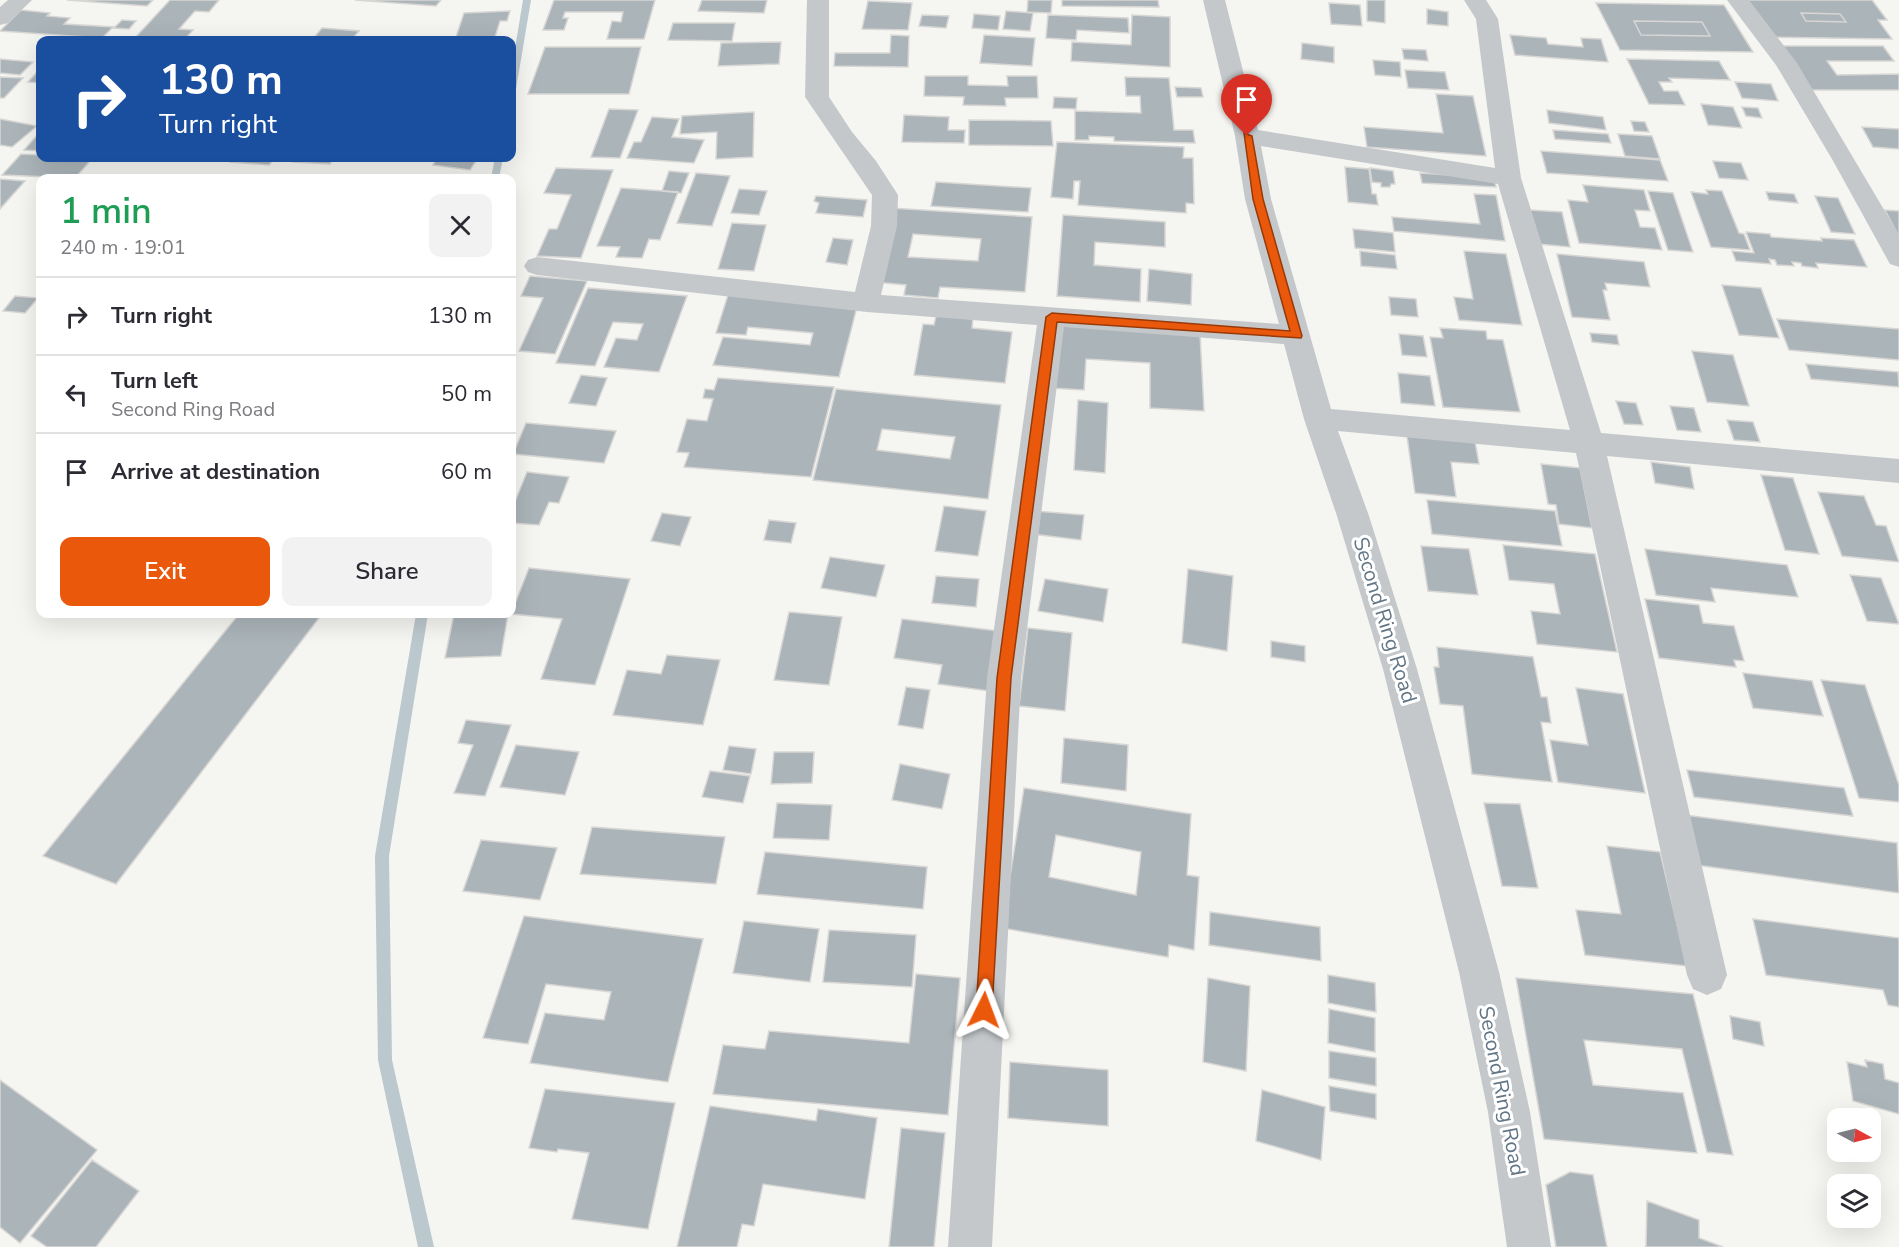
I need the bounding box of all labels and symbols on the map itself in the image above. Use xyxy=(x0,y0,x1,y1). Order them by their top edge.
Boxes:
pin xyxy=(1221,74,1272,136)
street label: Second Ring Road xyxy=(1346,534,1424,706)
position arrow xyxy=(952,978,1016,1042)
street label: Second Ring Road xyxy=(1472,1004,1532,1178)
north arrow xyxy=(1827,1108,1881,1162)

